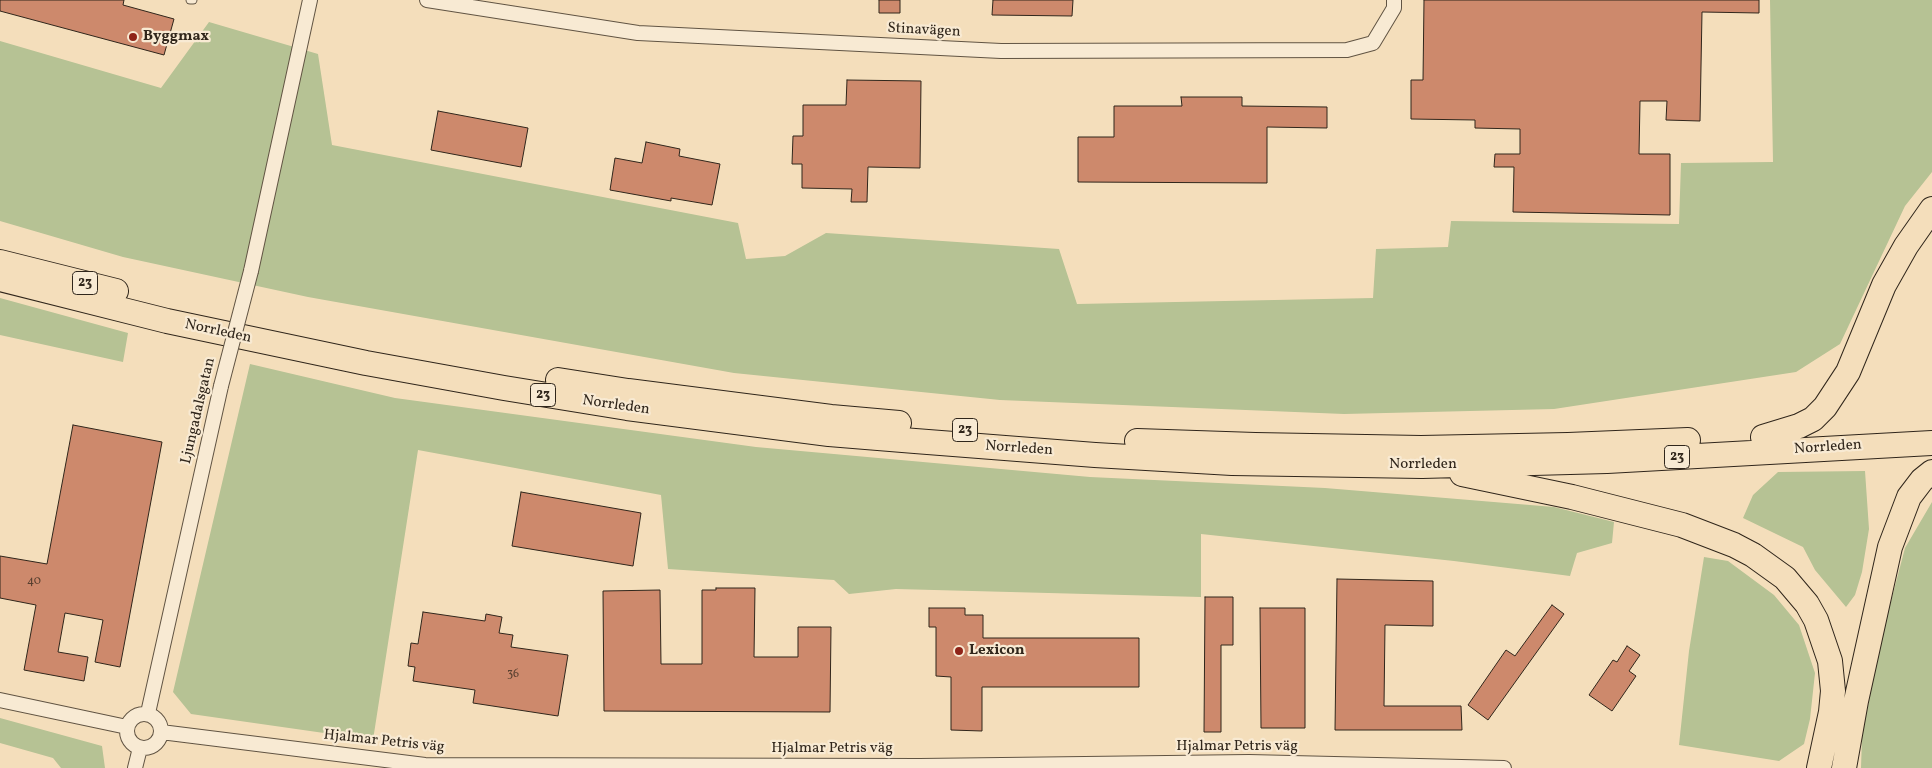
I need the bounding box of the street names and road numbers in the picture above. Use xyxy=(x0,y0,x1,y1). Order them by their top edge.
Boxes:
street label: Stinavägen xyxy=(887,20,961,42)
road number: 23 xyxy=(72,272,98,294)
street label: Norrleden xyxy=(183,316,253,348)
street label: Ljungadalsgatan xyxy=(178,356,220,466)
road number: 23 xyxy=(530,384,556,406)
street label: Norrleden xyxy=(581,392,651,420)
road number: 23 xyxy=(952,418,978,442)
street label: Norrleden xyxy=(1794,437,1862,459)
street label: Norrleden xyxy=(985,438,1053,460)
road number: 23 xyxy=(1664,446,1690,468)
street label: Norrleden xyxy=(1389,456,1457,474)
street label: Hjalmar Petris väg xyxy=(323,727,445,757)
street label: Hjalmar Petris väg xyxy=(1176,738,1298,756)
street label: Hjalmar Petris väg xyxy=(771,740,893,758)

